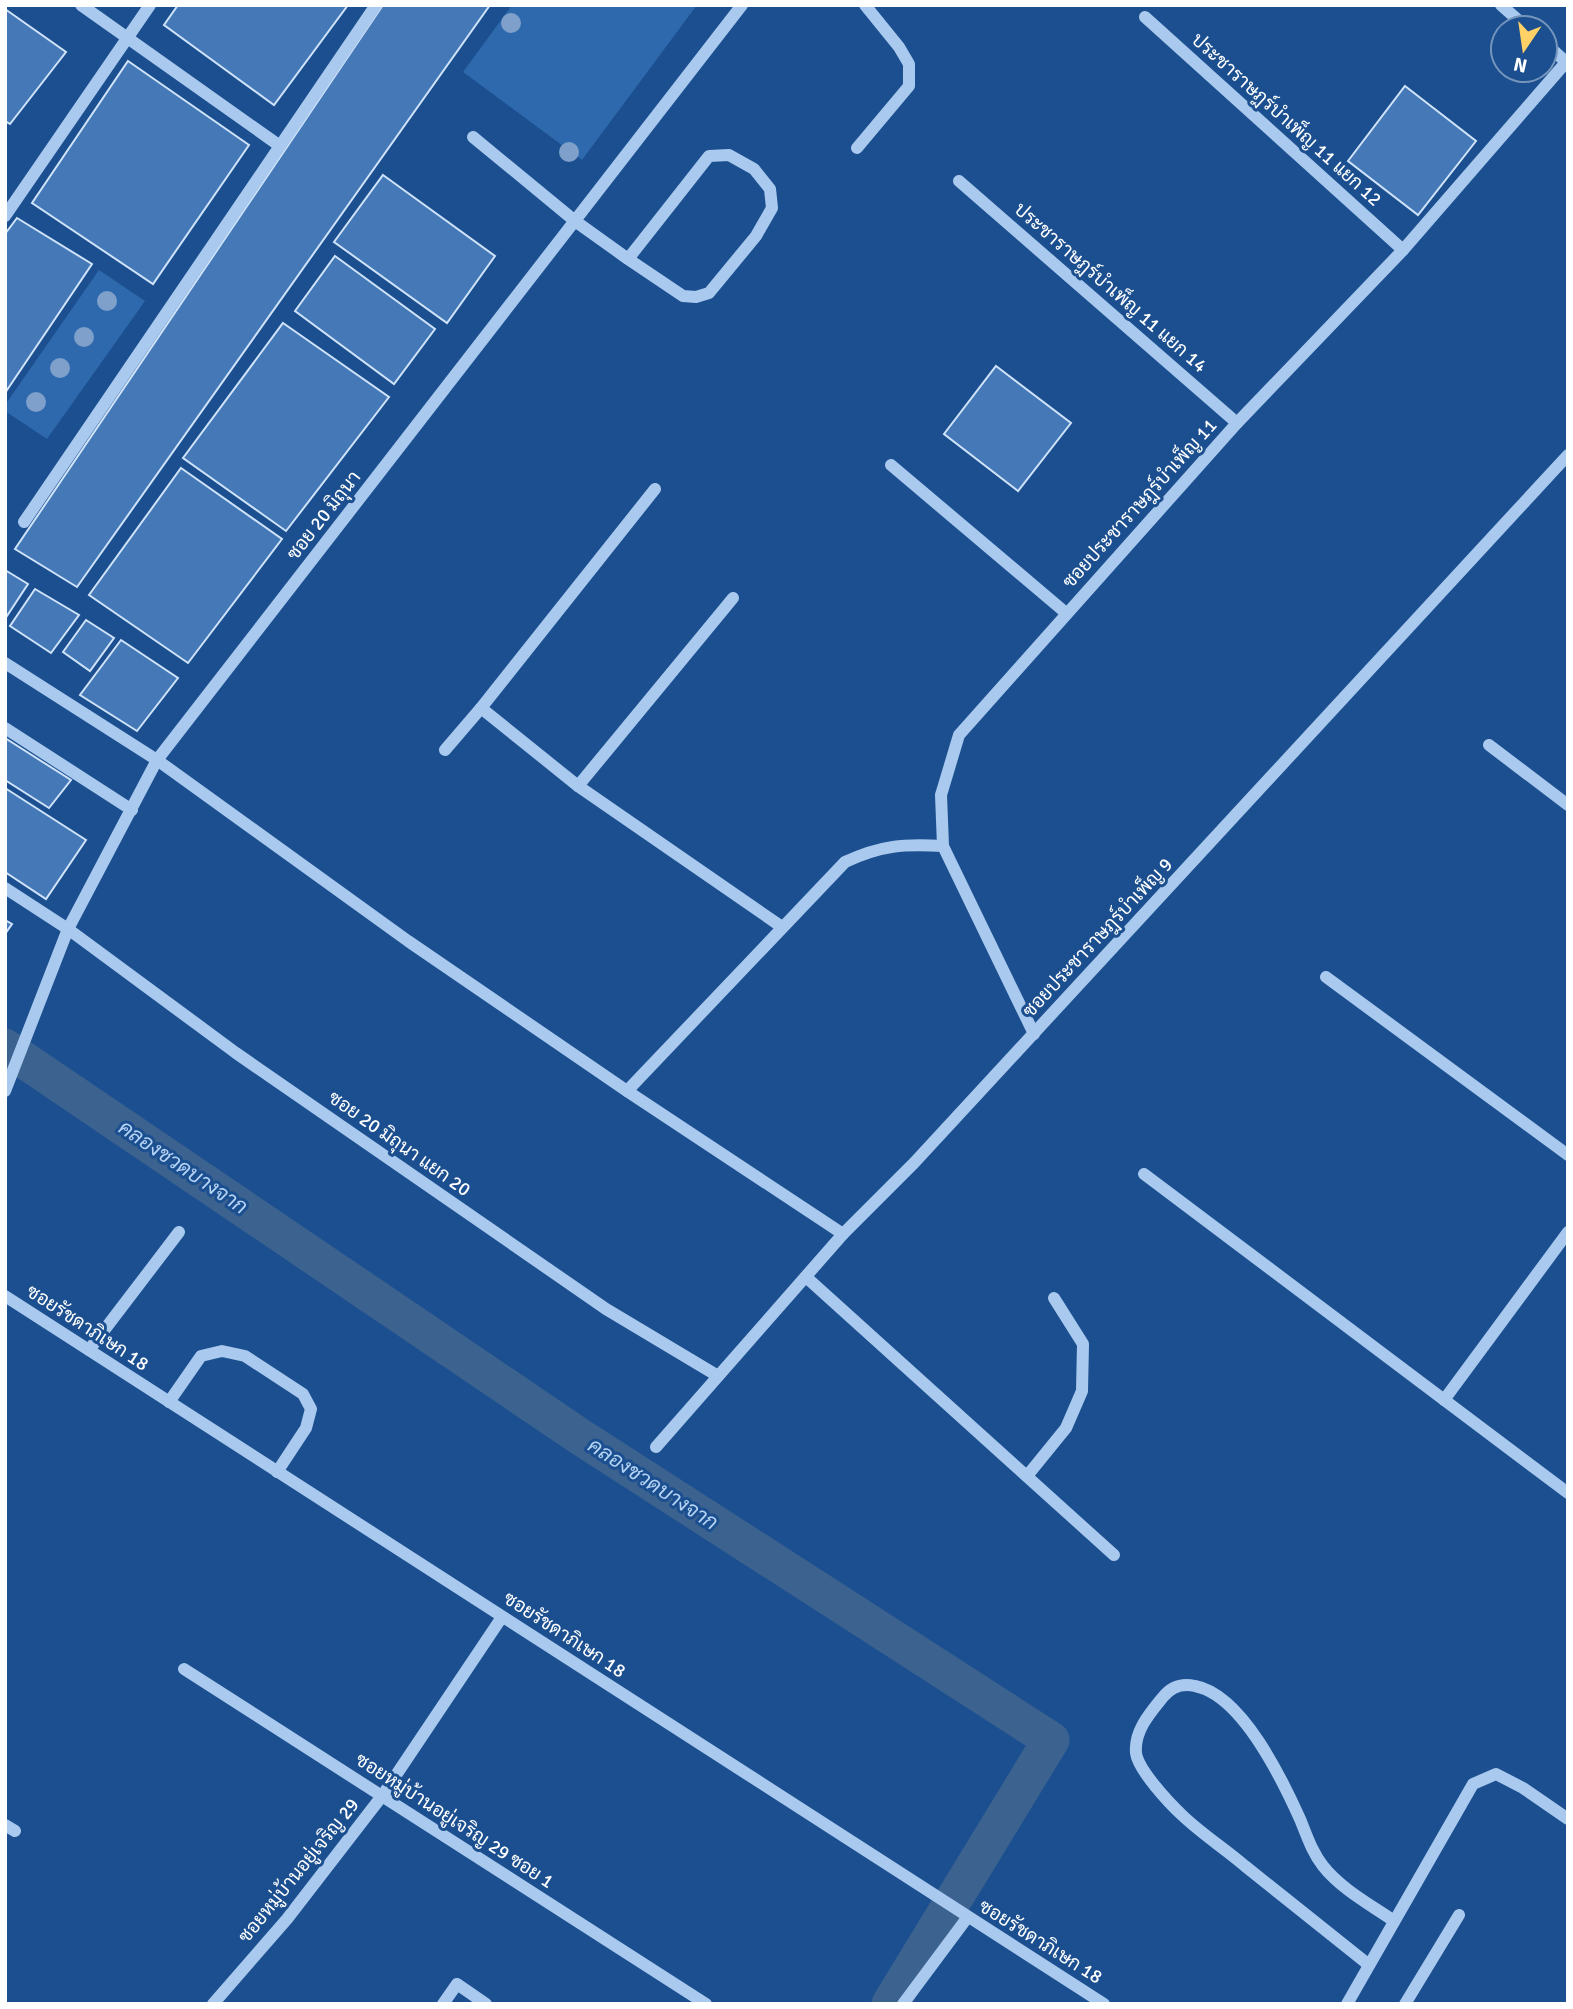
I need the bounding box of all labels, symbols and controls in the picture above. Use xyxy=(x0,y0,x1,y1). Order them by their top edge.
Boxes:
north arrow xyxy=(1489,14,1559,84)
street label: ประชาราษฎร์บำเพ็ญ 11 แยก 12 xyxy=(1186,26,1388,212)
text: N xyxy=(1511,51,1530,78)
street label: ประชาราษฎร์บำเพ็ญ 11 แยก 14 xyxy=(1009,196,1213,378)
street label: ซอยประชาราษฎร์บำเพ็ญ 11 xyxy=(1056,413,1222,593)
street label: ซอย 20 มิถุนา xyxy=(282,466,366,565)
street label: ซอยประชาราษฎร์บำเพ็ญ 9 xyxy=(1016,851,1178,1023)
street label: ซอย 20 มิถุนา แยก 20 xyxy=(324,1086,475,1202)
water label: คลองชวดบางจาก xyxy=(114,1114,252,1220)
street label: ซอยรัชดาภิเษก 18 xyxy=(22,1279,153,1376)
water label: คลองชวดบางจาก xyxy=(583,1432,723,1536)
street label: ซอยรัชดาภิเษก 18 xyxy=(499,1586,630,1683)
street label: ซอยหมู่บ้านอยู่เจริญ 29 ซอย 1 xyxy=(350,1748,558,1895)
street label: ซอยหมู่บ้านอยู่เจริญ 29 xyxy=(233,1793,365,1948)
street label: ซอยรัชดาภิเษก 18 xyxy=(974,1894,1107,1989)

